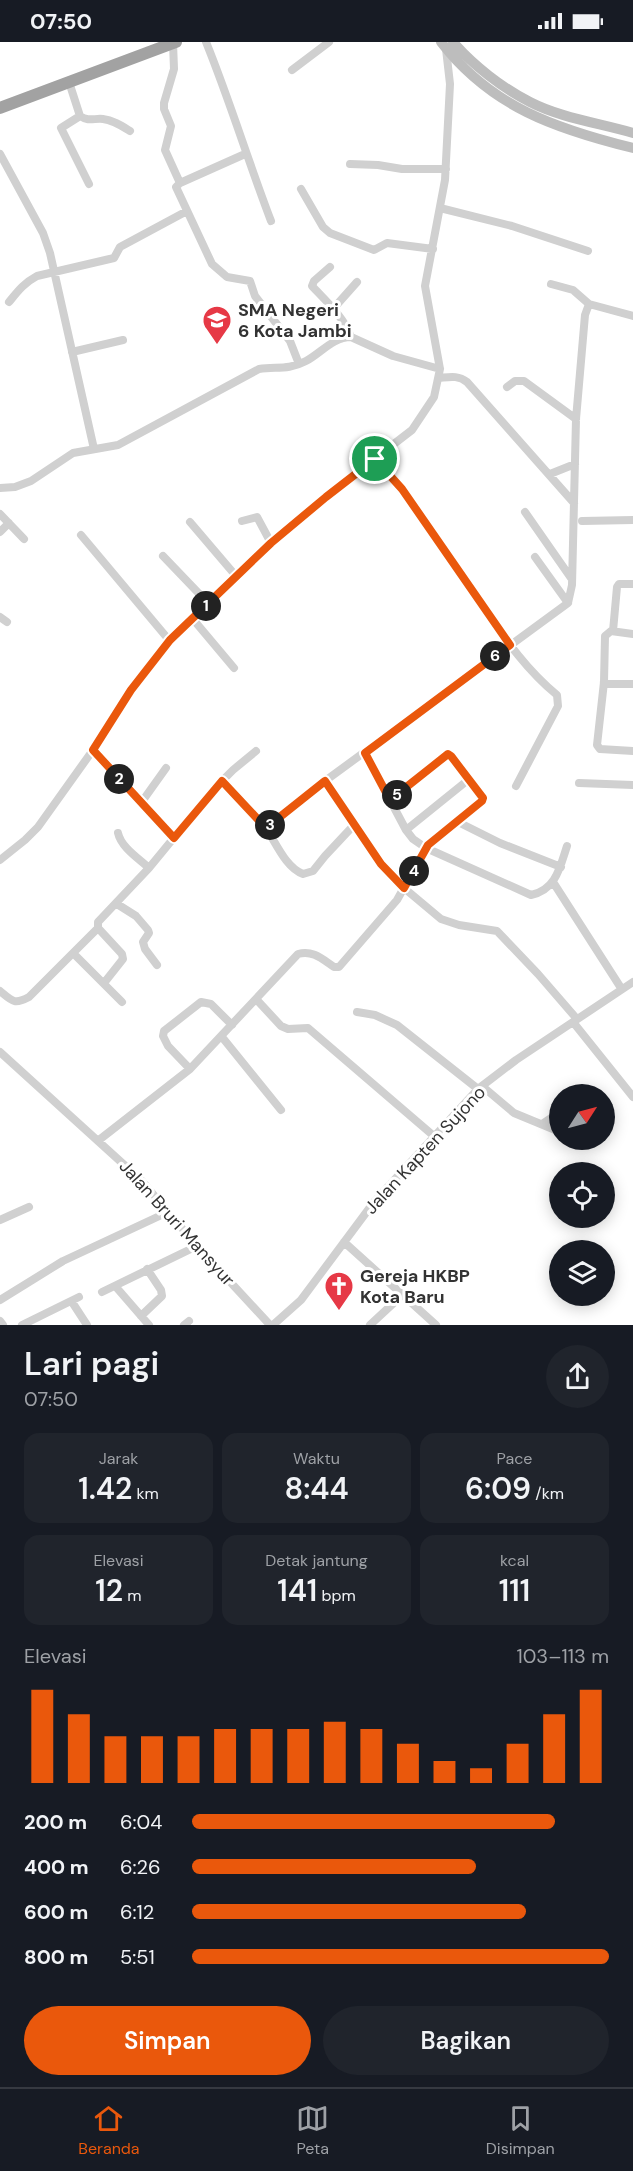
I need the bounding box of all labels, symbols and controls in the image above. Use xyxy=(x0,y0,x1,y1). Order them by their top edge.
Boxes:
text: 07:50 xyxy=(30,7,92,36)
place label: SMA Negeri 6 Kota Jambi xyxy=(238,298,352,343)
school or university icon: SMA Negeri 6 Kota Jambi xyxy=(201,304,233,346)
pin xyxy=(349,433,400,484)
icon: arrive xyxy=(358,442,391,475)
pin: 1 xyxy=(191,591,221,621)
text: 1 xyxy=(203,595,209,616)
pin: 6 xyxy=(480,641,510,671)
text: 6 xyxy=(490,645,500,666)
pin: 2 xyxy=(104,764,134,794)
text: 2 xyxy=(114,768,124,789)
pin: 5 xyxy=(382,780,412,810)
text: 5 xyxy=(392,784,402,805)
pin: 3 xyxy=(255,810,285,840)
text: 3 xyxy=(265,814,275,835)
pin: 4 xyxy=(399,856,429,886)
text: 4 xyxy=(409,860,419,881)
street label: Jalan Kapten Sujono xyxy=(359,1081,491,1219)
north arrow xyxy=(549,1084,615,1150)
map controls xyxy=(549,1084,615,1306)
street label: Jalan Bruri Mansyur xyxy=(114,1155,240,1292)
button: locate xyxy=(549,1162,615,1228)
button: layers xyxy=(549,1240,615,1306)
place label: Gereja HKBP Kota Baru xyxy=(360,1264,470,1309)
church icon: Gereja HKBP Kota Baru xyxy=(323,1270,355,1312)
text: Lari pagi xyxy=(24,1342,159,1385)
button: share xyxy=(546,1345,609,1408)
text: 07:50 xyxy=(24,1386,78,1412)
text: Jarak xyxy=(99,1448,138,1469)
text: Waktu xyxy=(293,1448,340,1469)
text: Pace xyxy=(497,1448,532,1469)
text: 1.42 xyxy=(78,1469,132,1508)
text: 8:44 xyxy=(284,1469,349,1508)
text: 6:09 xyxy=(465,1469,531,1508)
text: km xyxy=(132,1483,159,1504)
text: /km xyxy=(531,1483,564,1504)
text: Elevasi xyxy=(94,1550,143,1571)
text: Detak jantung xyxy=(265,1550,368,1571)
text: kcal xyxy=(500,1550,529,1571)
text: 12 xyxy=(95,1571,123,1610)
text: 141 xyxy=(277,1571,317,1610)
text: 111 xyxy=(499,1571,530,1610)
text: m xyxy=(123,1585,142,1606)
text: bpm xyxy=(317,1585,356,1606)
text: Elevasi xyxy=(24,1643,86,1669)
text: 103–113 m xyxy=(516,1643,609,1669)
text: 200 m xyxy=(24,1809,87,1835)
text: 6:04 xyxy=(120,1809,162,1835)
text: 400 m xyxy=(24,1854,89,1880)
text: 6:26 xyxy=(120,1854,161,1880)
text: 600 m xyxy=(24,1899,88,1925)
text: 6:12 xyxy=(120,1899,154,1925)
text: 800 m xyxy=(24,1944,88,1970)
text: 5:51 xyxy=(120,1944,155,1970)
button: Simpan xyxy=(24,2006,311,2075)
button: Bagikan xyxy=(323,2006,609,2075)
tab: Beranda xyxy=(78,2102,140,2159)
tab: Peta xyxy=(296,2102,329,2159)
tab: Disimpan xyxy=(486,2102,555,2159)

